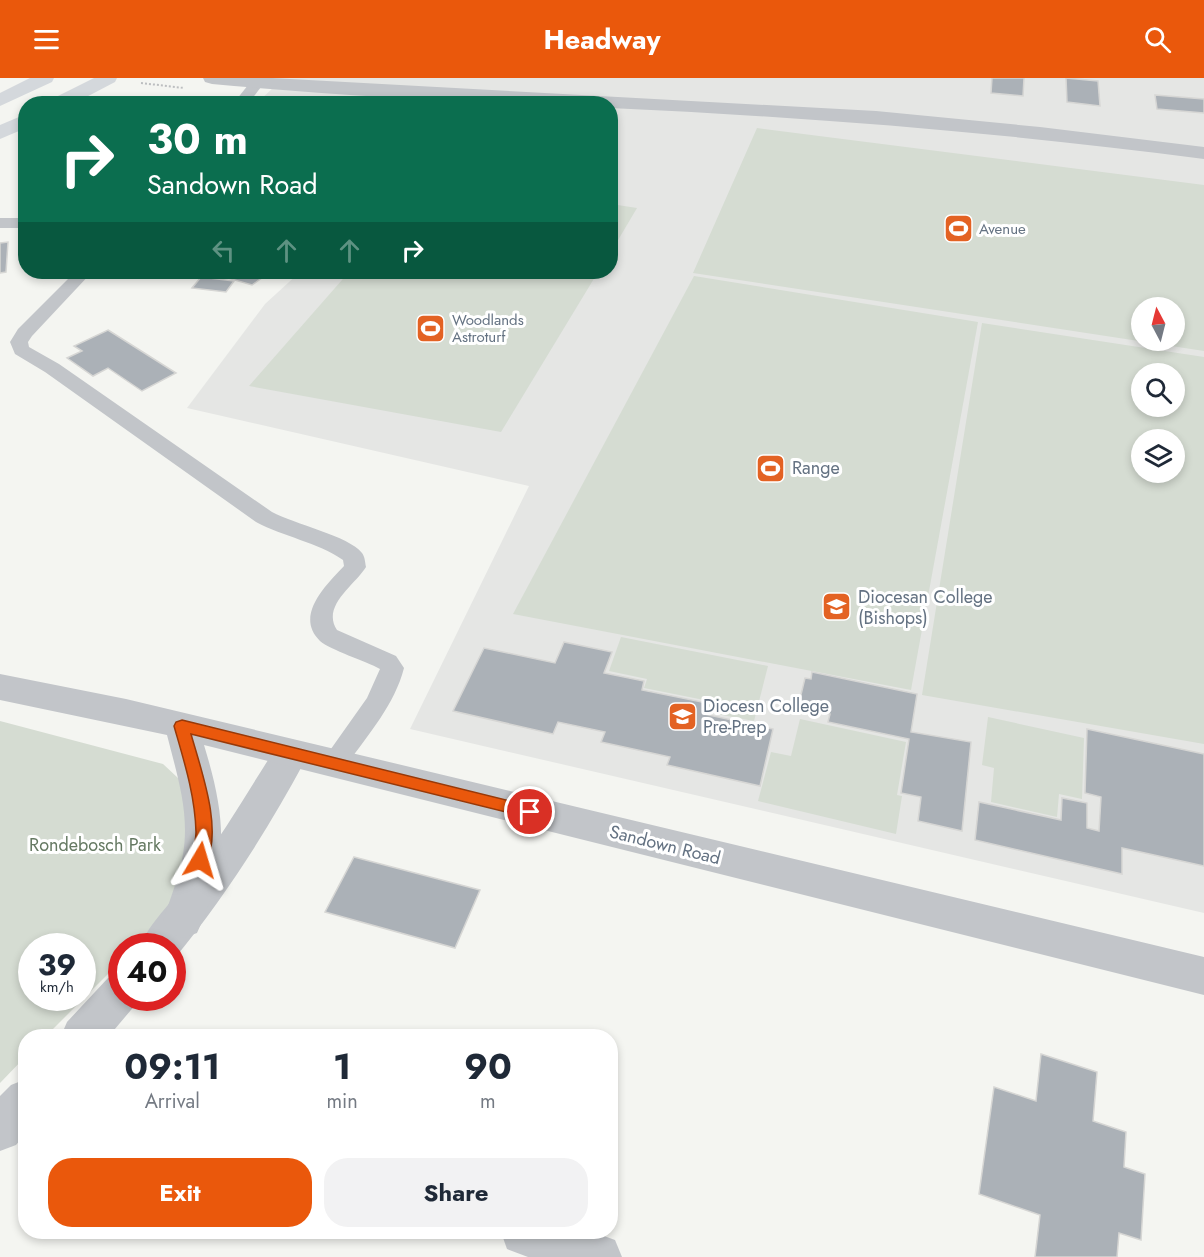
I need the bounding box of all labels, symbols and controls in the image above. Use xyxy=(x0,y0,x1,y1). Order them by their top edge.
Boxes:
text: Headway xyxy=(544,20,660,59)
icon: menu xyxy=(30,23,63,56)
icon: search xyxy=(1141,23,1174,56)
text: 30 m xyxy=(147,109,248,170)
icon: right xyxy=(48,120,126,198)
text: Sandown Road xyxy=(147,165,318,204)
sports icon: Avenue xyxy=(942,213,974,245)
place label: Avenue xyxy=(979,218,1026,240)
icon: left xyxy=(207,234,240,267)
icon: ahead xyxy=(270,234,303,267)
icon: ahead xyxy=(333,234,366,267)
icon: right xyxy=(396,234,429,267)
north arrow xyxy=(1131,297,1185,351)
map controls xyxy=(1131,297,1185,483)
place label: Woodlands Astroturf xyxy=(452,309,524,348)
sports icon: Woodlands Astroturf xyxy=(415,313,447,345)
button: search xyxy=(1131,363,1185,417)
button: layers xyxy=(1131,429,1185,483)
sports icon: Range xyxy=(755,452,787,484)
place label: Range xyxy=(792,455,840,481)
place label: Diocesan College (Bishops) xyxy=(858,584,993,631)
school or university icon: Diocesan College (Bishops) xyxy=(821,591,853,623)
place label: Diocesn College Pre-Prep xyxy=(703,693,829,740)
school or university icon: Diocesn College Pre-Prep xyxy=(666,700,698,732)
pin xyxy=(504,786,555,837)
icon: arrive xyxy=(513,795,546,828)
street label: Sandown Road xyxy=(607,819,723,871)
position arrow xyxy=(168,828,232,892)
park label: Rondebosch Park xyxy=(29,832,161,858)
speed limit sign: 40 xyxy=(108,933,186,1011)
text: 39 xyxy=(38,943,76,986)
text: km/h xyxy=(40,976,74,998)
text: 09:11 xyxy=(124,1040,220,1092)
text: 1 xyxy=(333,1040,351,1092)
text: 90 xyxy=(464,1040,512,1092)
text: Arrival xyxy=(145,1087,200,1116)
text: min xyxy=(326,1087,358,1116)
text: m xyxy=(480,1087,496,1116)
button: Exit xyxy=(48,1158,312,1227)
button: Share xyxy=(324,1158,588,1227)

